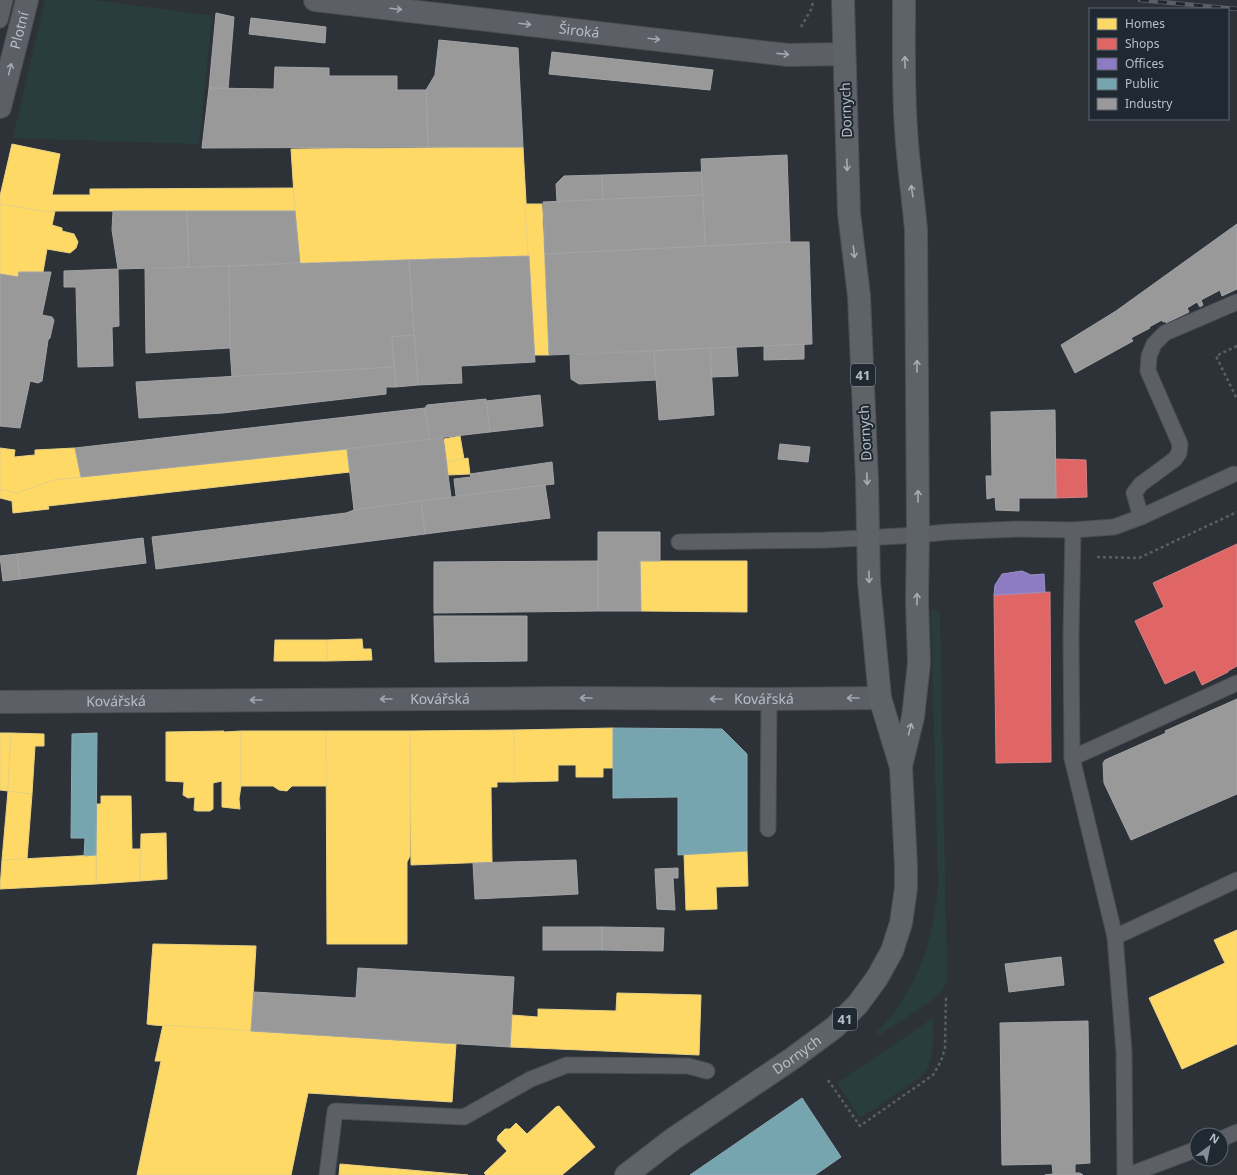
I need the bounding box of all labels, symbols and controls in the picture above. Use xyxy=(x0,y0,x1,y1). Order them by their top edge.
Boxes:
one-way arrow xyxy=(389,6,402,13)
legend xyxy=(1089,8,1229,120)
street label: Plotní xyxy=(5,9,33,51)
text: Homes xyxy=(1125,15,1165,32)
street label: Široká xyxy=(558,18,601,42)
one-way arrow xyxy=(518,21,531,28)
text: Shops xyxy=(1125,35,1160,52)
one-way arrow xyxy=(647,36,660,43)
one-way arrow xyxy=(776,51,789,58)
text: Offices xyxy=(1125,55,1164,72)
one-way arrow xyxy=(901,56,908,69)
one-way arrow xyxy=(6,63,14,76)
text: Public xyxy=(1125,75,1159,92)
street label: Dornych xyxy=(835,82,856,138)
text: Industry xyxy=(1125,95,1173,112)
one-way arrow xyxy=(844,158,851,171)
one-way arrow xyxy=(908,185,916,198)
one-way arrow xyxy=(850,245,858,258)
one-way arrow xyxy=(913,360,921,373)
road number: 41 xyxy=(851,364,875,386)
street label: Dornych xyxy=(854,405,875,461)
one-way arrow xyxy=(863,472,871,485)
one-way arrow xyxy=(914,490,922,503)
one-way arrow xyxy=(865,570,873,583)
one-way arrow xyxy=(913,593,921,606)
street label: Kovářská xyxy=(410,689,470,708)
street label: Kovářská xyxy=(734,689,794,708)
street label: Kovářská xyxy=(86,691,146,710)
one-way arrow xyxy=(580,694,593,702)
one-way arrow xyxy=(380,695,393,703)
one-way arrow xyxy=(710,695,723,703)
one-way arrow xyxy=(847,695,860,702)
one-way arrow xyxy=(250,696,263,704)
one-way arrow xyxy=(907,723,914,736)
road number: 41 xyxy=(833,1008,857,1030)
street label: Dornych xyxy=(768,1030,825,1078)
north arrow xyxy=(1189,1127,1229,1167)
text: N xyxy=(1207,1129,1222,1147)

